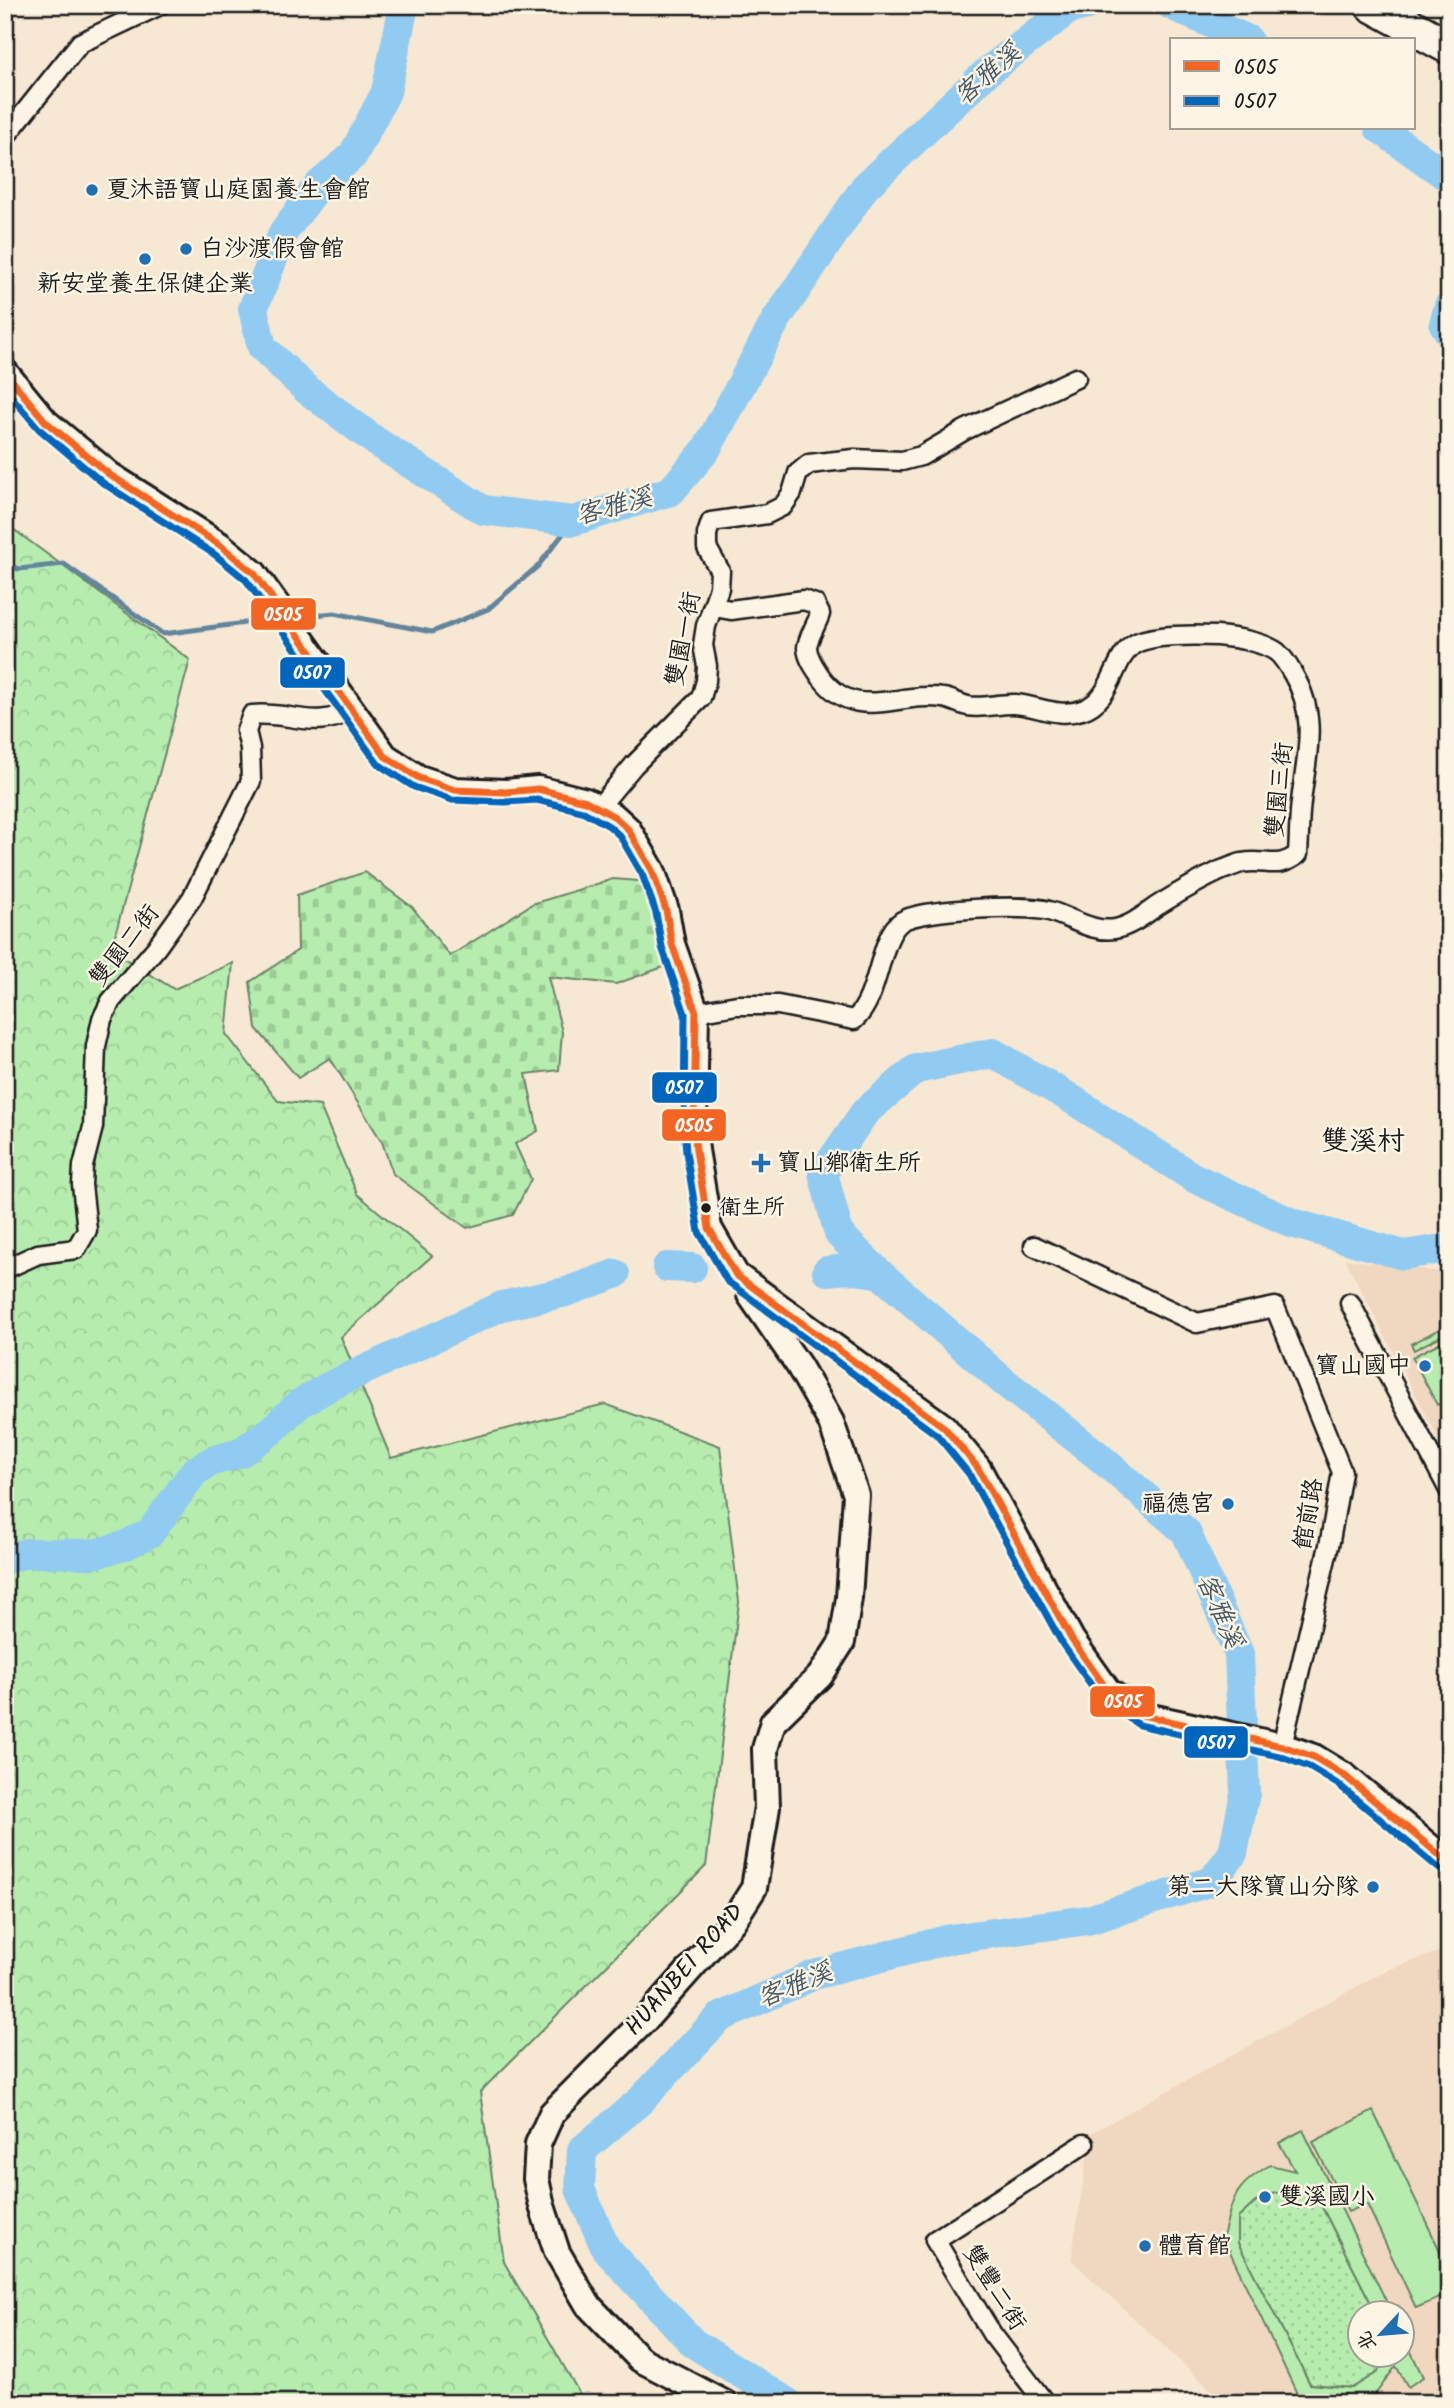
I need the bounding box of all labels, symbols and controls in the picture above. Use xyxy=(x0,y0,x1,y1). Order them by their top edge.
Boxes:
water label: 客雅溪 xyxy=(945,32,1033,116)
legend xyxy=(1170,38,1416,130)
text: 0505 xyxy=(1234,52,1279,85)
text: 0507 xyxy=(1234,86,1277,119)
place label: 夏沐語寶山庭園養生會館 xyxy=(106,171,370,210)
marker: 夏沐語寶山庭園養生會館 xyxy=(84,182,100,198)
place label: 白沙渡假會館 xyxy=(200,230,344,269)
marker: 白沙渡假會館 xyxy=(178,241,194,257)
marker: 新安堂養生保健企業 xyxy=(137,251,153,267)
place label: 新安堂養生保健企業 xyxy=(37,265,253,304)
water label: 客雅溪 xyxy=(571,476,659,537)
street label: 雙園一街 xyxy=(656,588,712,690)
line badge: 0505 xyxy=(250,597,317,631)
text: 0505 xyxy=(264,601,304,631)
line badge: 0507 xyxy=(279,656,346,689)
text: 0507 xyxy=(293,659,332,689)
street label: 雙園三街 xyxy=(1256,740,1304,840)
street label: 雙園二街 xyxy=(80,896,170,996)
line badge: 0507 xyxy=(651,1071,718,1104)
text: 0507 xyxy=(665,1074,704,1104)
line badge: 0505 xyxy=(661,1108,727,1142)
text: 0505 xyxy=(675,1112,715,1142)
district label: 雙溪村 xyxy=(1321,1120,1405,1165)
place label: 寶山鄉衛生所 xyxy=(777,1144,921,1183)
marker: 寶山鄉衛生所 xyxy=(751,1153,771,1173)
place label: 衛生所 xyxy=(719,1191,785,1226)
marker: 衛生所 xyxy=(699,1201,713,1215)
place label: 寶山國中 xyxy=(1315,1347,1411,1386)
marker: 寶山國中 xyxy=(1417,1358,1433,1374)
street label: 館前路 xyxy=(1284,1475,1334,1553)
place label: 福德宮 xyxy=(1142,1485,1214,1524)
marker: 福德宮 xyxy=(1220,1496,1236,1512)
water label: 客雅溪 xyxy=(1184,1567,1254,1657)
line badge: 0505 xyxy=(1089,1685,1156,1718)
text: 0505 xyxy=(1104,1688,1144,1718)
line badge: 0507 xyxy=(1183,1725,1249,1759)
text: 0507 xyxy=(1197,1729,1236,1759)
place label: 第二大隊寶山分隊 xyxy=(1167,1868,1359,1907)
marker: 第二大隊寶山分隊 xyxy=(1365,1879,1381,1895)
street label: HUANBEI ROAD xyxy=(616,1894,754,2046)
water label: 客雅溪 xyxy=(751,1951,841,2020)
place label: 雙溪國小 xyxy=(1279,2178,1375,2217)
marker: 雙溪國小 xyxy=(1257,2189,1273,2205)
place label: 體育館 xyxy=(1159,2227,1231,2266)
street label: 雙豐二街 xyxy=(952,2237,1036,2339)
marker: 體育館 xyxy=(1137,2238,1153,2254)
north arrow xyxy=(1346,2300,1416,2370)
text: 北 xyxy=(1350,2325,1385,2356)

